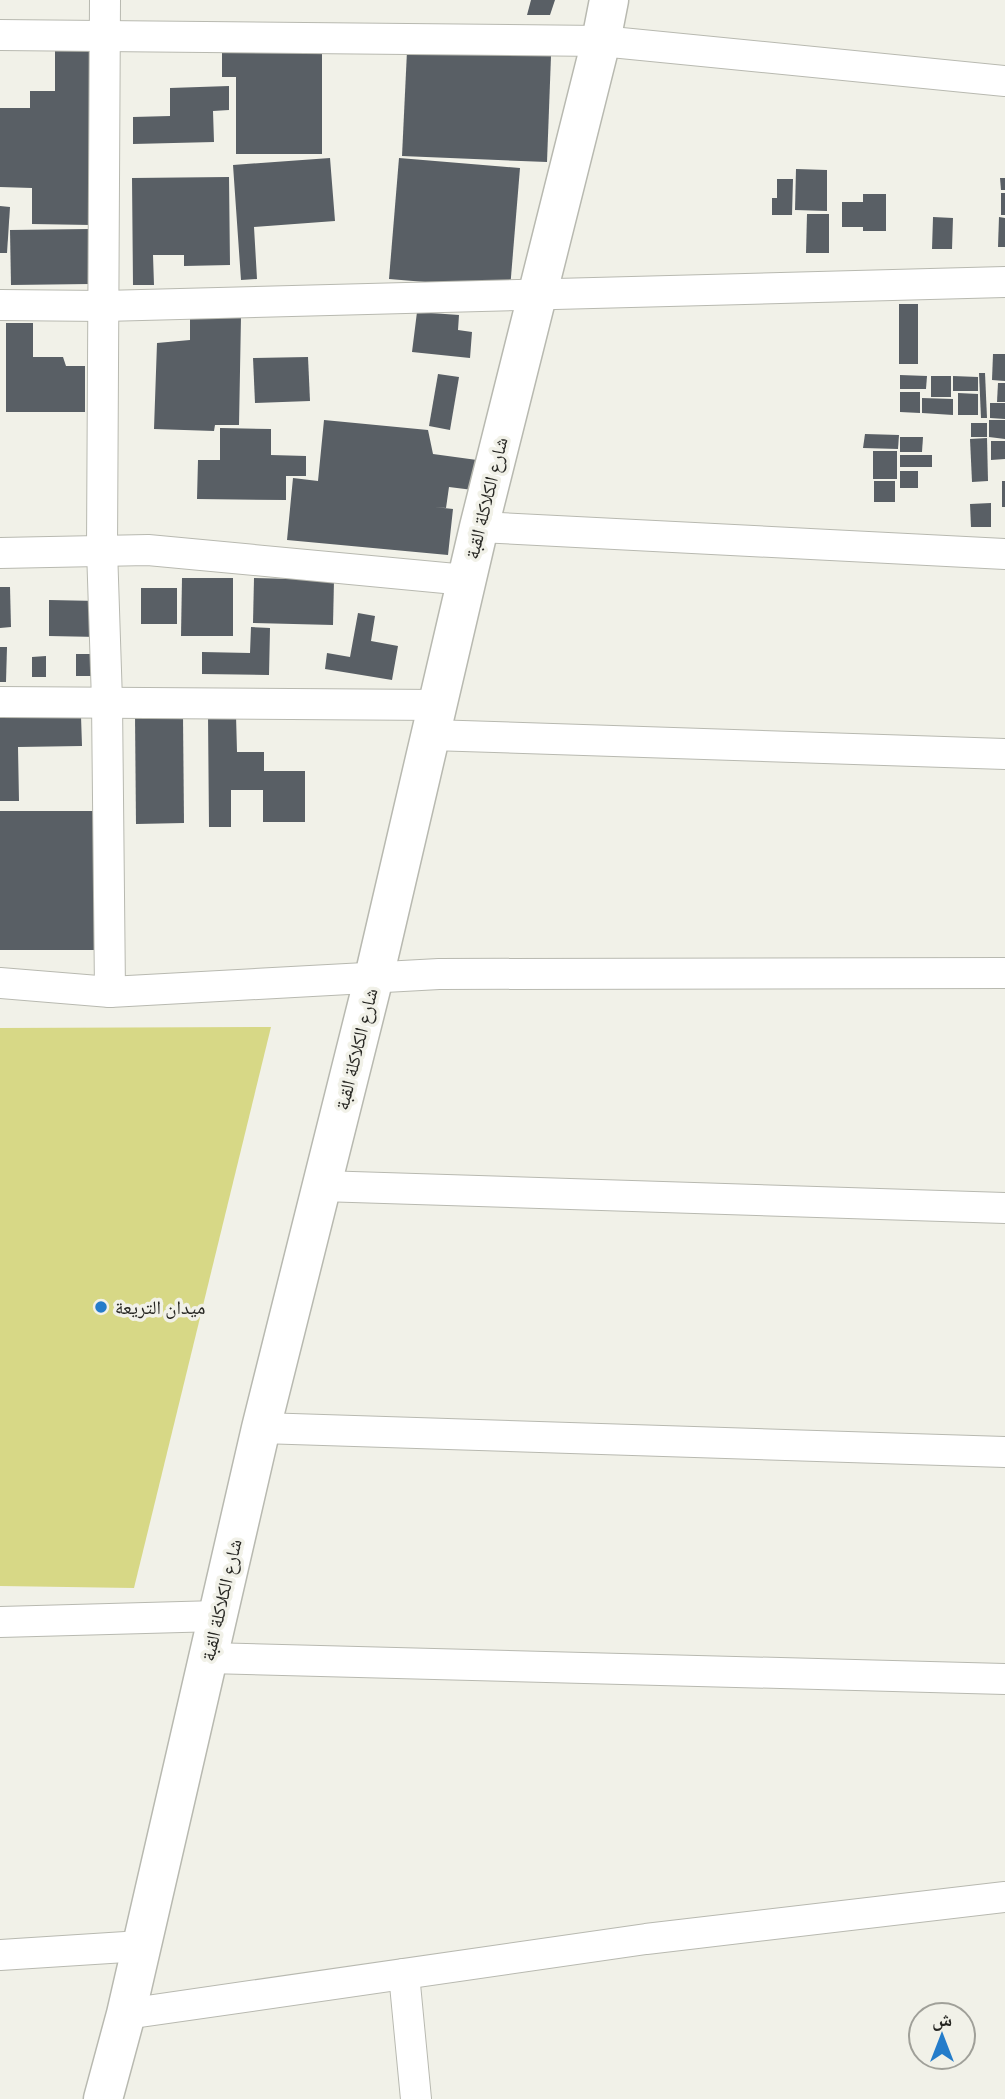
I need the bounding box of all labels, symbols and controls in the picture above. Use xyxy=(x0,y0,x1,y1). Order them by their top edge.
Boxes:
street label: شارع الكلاكلة القبة xyxy=(459,435,513,561)
street label: شارع الكلاكلة القبة xyxy=(329,986,383,1112)
place label: ميدان التريعة xyxy=(115,1295,205,1319)
marker: ميدان التريعة xyxy=(93,1299,109,1315)
street label: شارع الكلاكلة القبة xyxy=(195,1537,247,1663)
north arrow xyxy=(907,2001,977,2071)
text: ش xyxy=(932,2007,952,2031)

